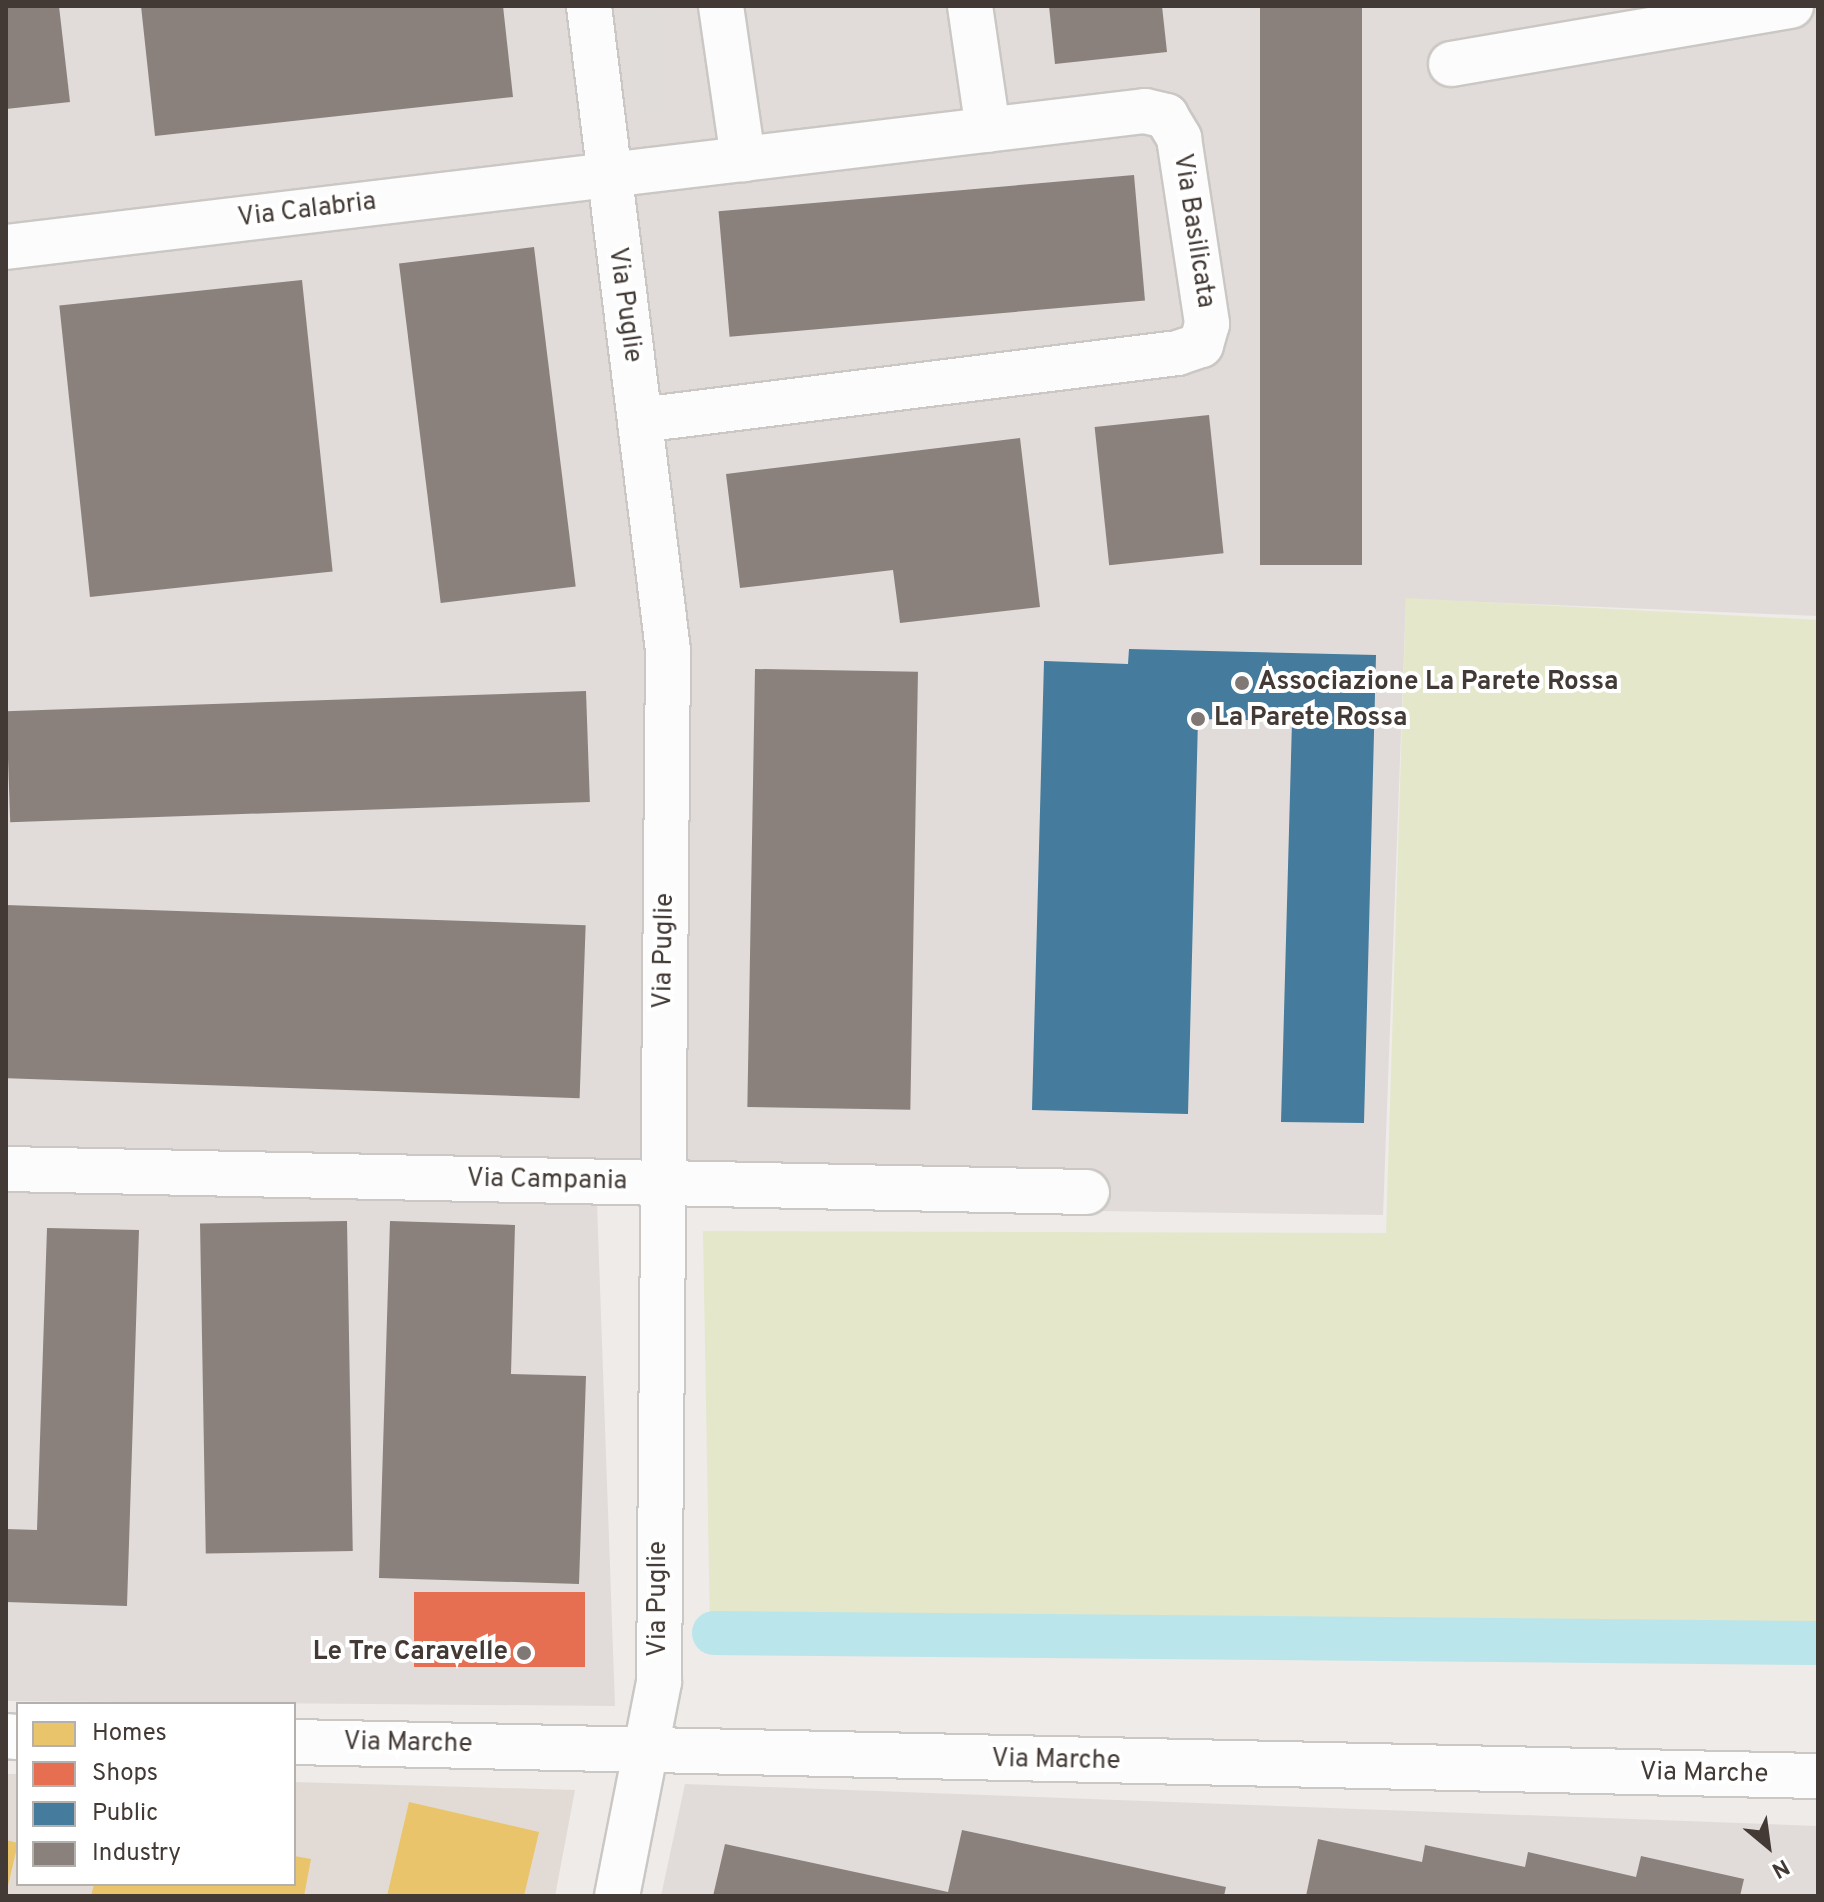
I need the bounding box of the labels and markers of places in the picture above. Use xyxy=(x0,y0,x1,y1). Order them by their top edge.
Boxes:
place label: Associazione La Parete Rossa xyxy=(1258,667,1618,699)
marker: Associazione La Parete Rossa xyxy=(1233,674,1251,692)
place label: La Parete Rossa xyxy=(1214,703,1407,735)
marker: La Parete Rossa xyxy=(1189,710,1207,728)
place label: Le Tre Caravelle xyxy=(313,1637,508,1669)
marker: Le Tre Caravelle xyxy=(515,1644,533,1662)

